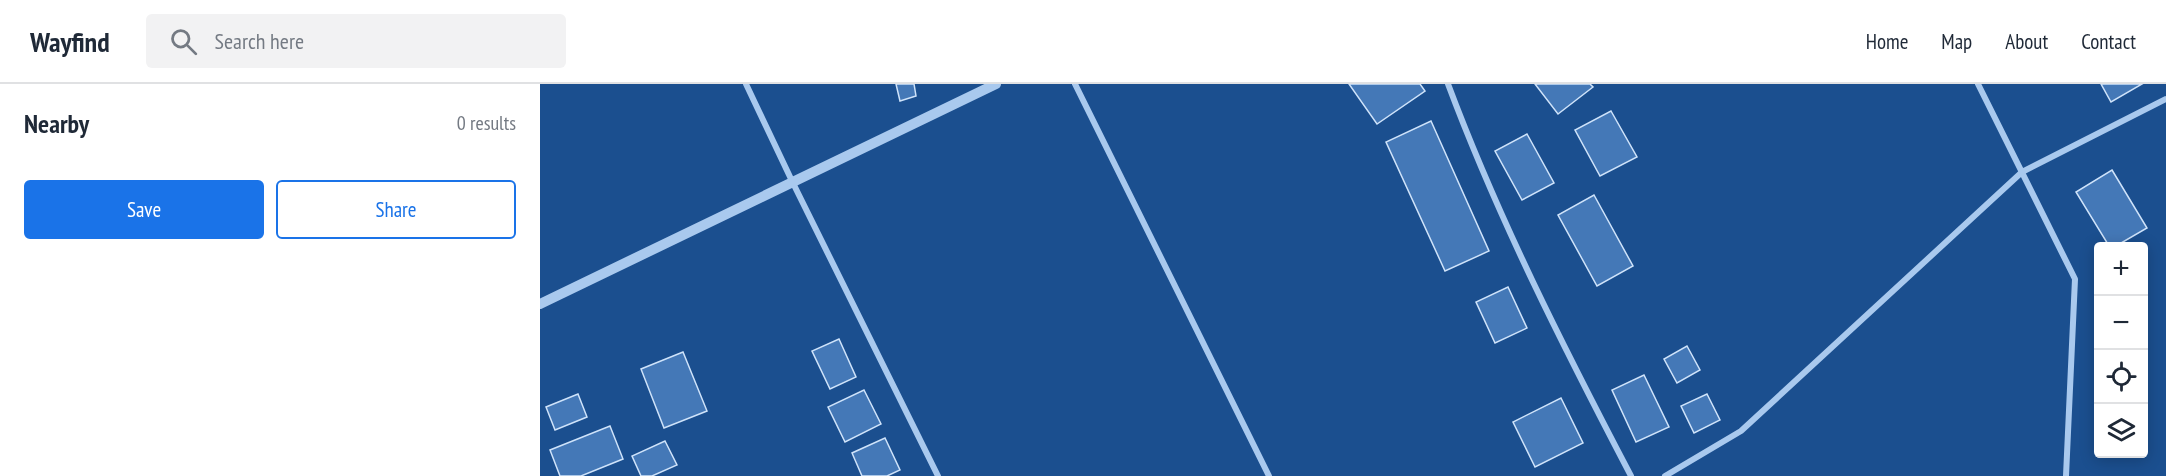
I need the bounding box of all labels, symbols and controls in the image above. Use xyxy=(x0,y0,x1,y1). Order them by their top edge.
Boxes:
search box xyxy=(146,14,566,68)
text: Wayfind xyxy=(30,23,110,60)
icon: search xyxy=(167,25,200,58)
text: Search here xyxy=(215,27,304,55)
text: Home xyxy=(1866,28,1908,55)
text: Map xyxy=(1941,28,1972,55)
text: About xyxy=(2005,28,2048,55)
text: Contact xyxy=(2081,28,2136,55)
text: Nearby xyxy=(24,107,89,140)
text: 0 results xyxy=(457,110,516,136)
button: Save xyxy=(24,180,264,239)
button: Share xyxy=(276,180,516,239)
map controls xyxy=(2094,242,2148,458)
button: + xyxy=(2094,242,2148,296)
button: − xyxy=(2094,296,2148,350)
button: locate xyxy=(2094,350,2148,404)
button: layers xyxy=(2094,404,2148,458)

